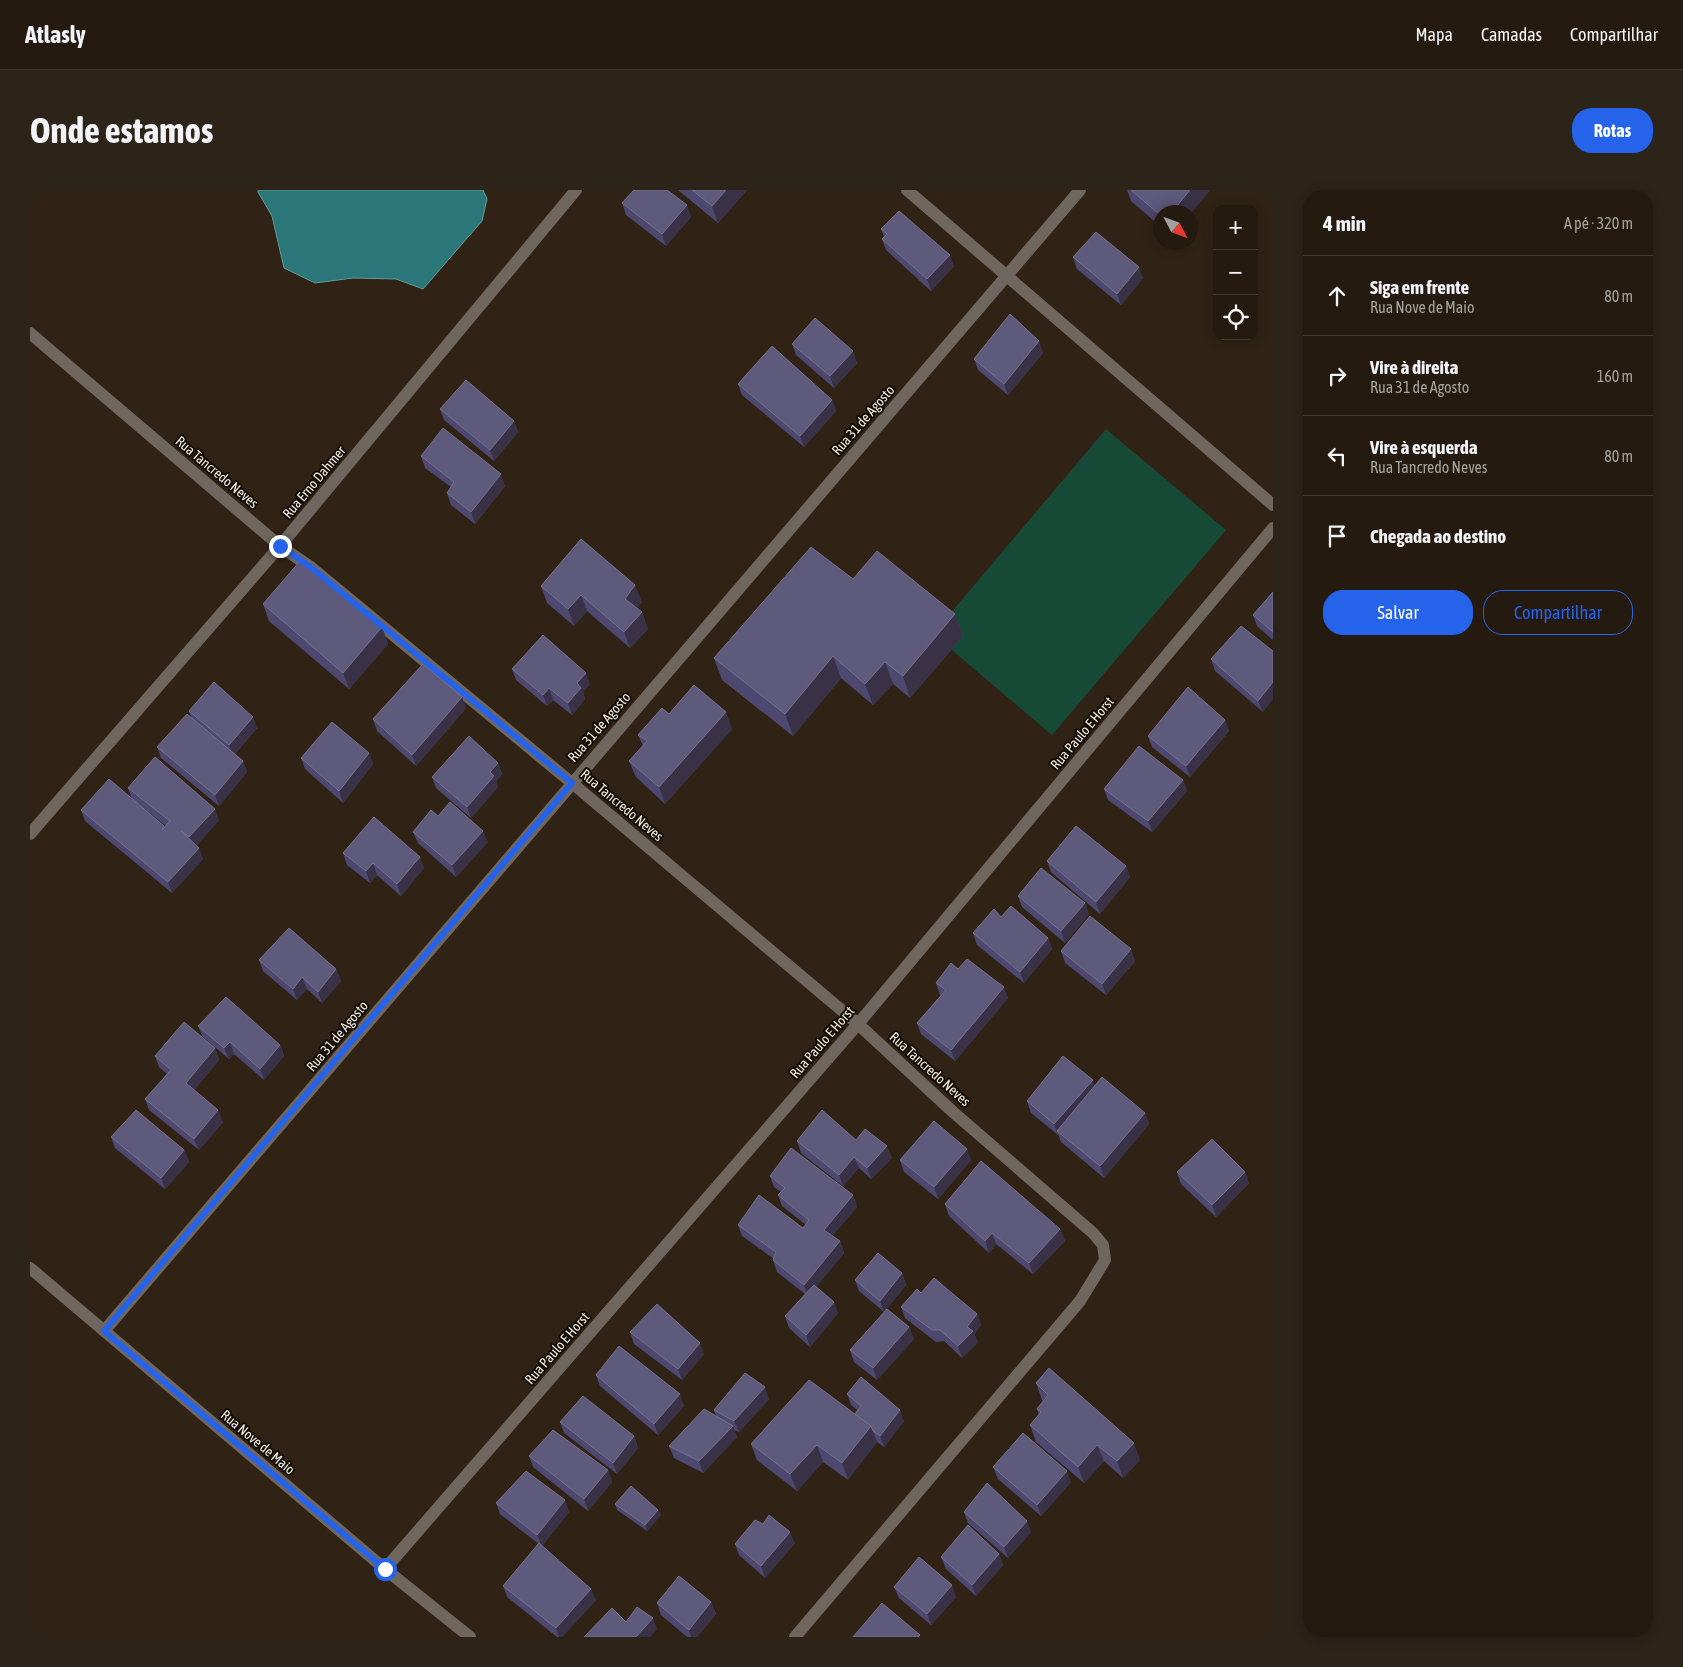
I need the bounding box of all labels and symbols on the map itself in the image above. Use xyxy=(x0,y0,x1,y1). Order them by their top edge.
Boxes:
north arrow xyxy=(1153,205,1198,250)
street label: Rua 31 de Agosto xyxy=(828,382,898,458)
street label: Rua Tancredo Neves xyxy=(172,433,262,511)
street label: Rua Erno Dahmer xyxy=(279,442,349,521)
route end xyxy=(269,535,292,558)
street label: Rua 31 de Agosto xyxy=(564,689,634,765)
street label: Rua Paulo E Horst xyxy=(1047,693,1117,773)
street label: Rua Tancredo Neves xyxy=(577,766,667,844)
street label: Rua 31 de Agosto xyxy=(303,998,371,1074)
street label: Rua Paulo E Horst xyxy=(787,1003,857,1081)
street label: Rua Tancredo Neves xyxy=(886,1029,974,1109)
street label: Rua Paulo E Horst xyxy=(522,1309,592,1387)
street label: Rua Nove de Maio xyxy=(218,1406,298,1478)
route start xyxy=(374,1558,397,1581)

